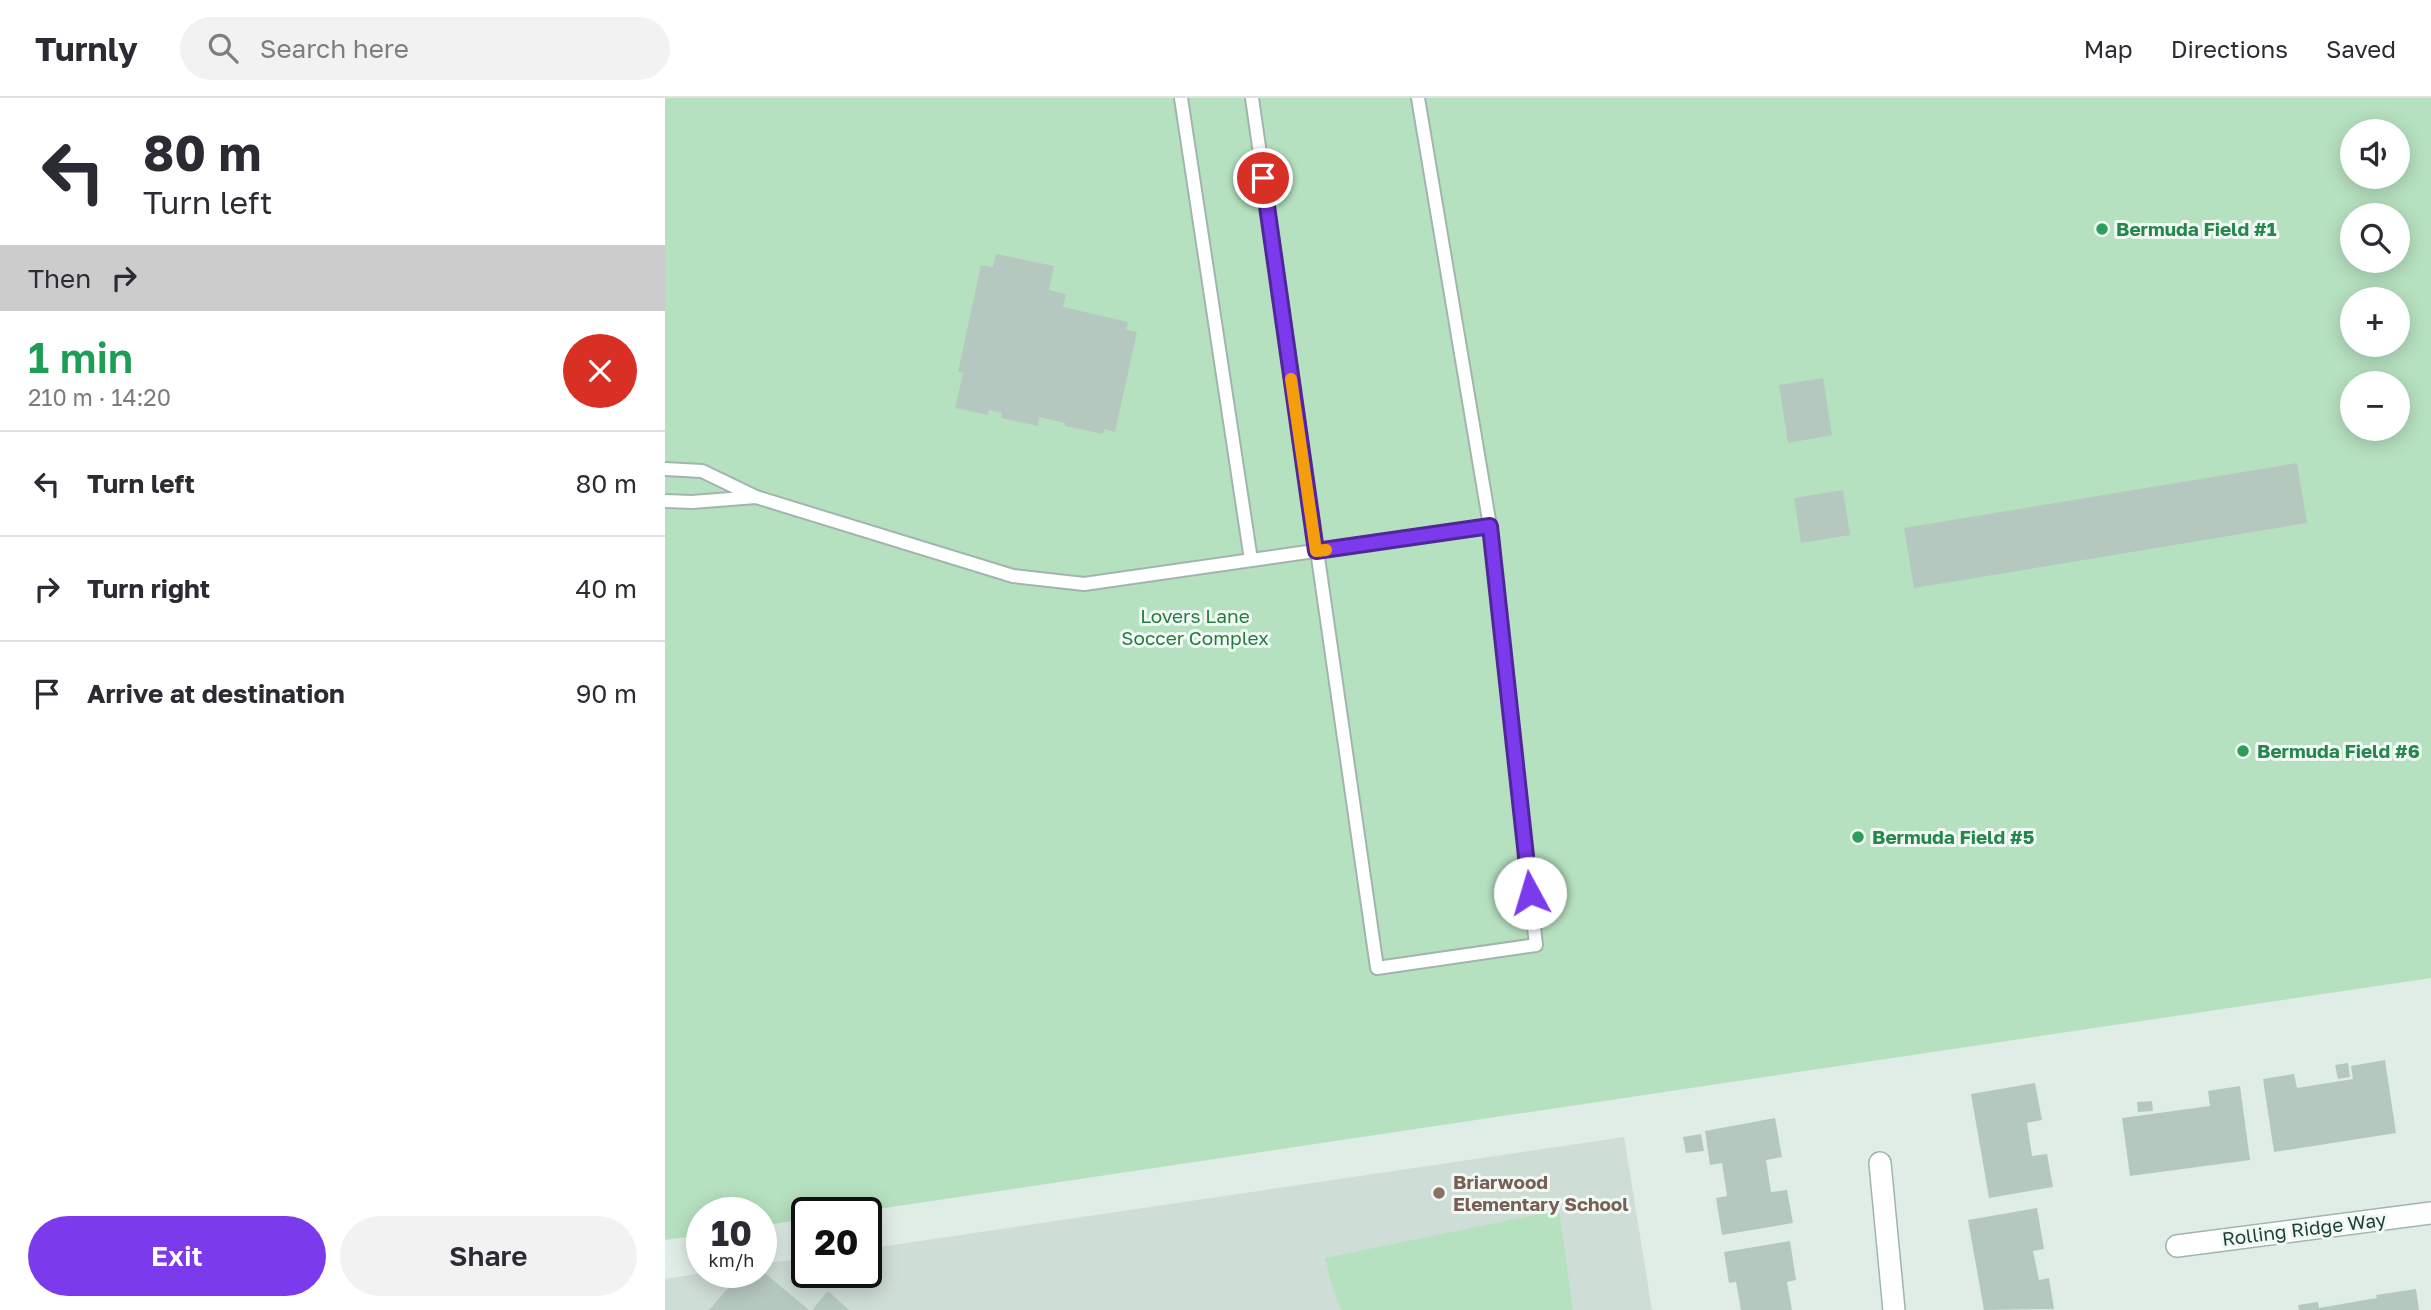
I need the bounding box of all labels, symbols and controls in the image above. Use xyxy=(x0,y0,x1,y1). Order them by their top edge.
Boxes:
search box xyxy=(180,17,670,80)
text: Turnly xyxy=(35,29,138,68)
icon: search xyxy=(204,29,242,67)
text: Search here xyxy=(260,33,409,64)
text: Map xyxy=(2084,34,2133,63)
text: Directions xyxy=(2171,34,2288,63)
text: Saved xyxy=(2326,34,2396,63)
map controls xyxy=(2340,119,2410,441)
button: sound xyxy=(2340,119,2410,189)
text: 80 m xyxy=(143,123,261,182)
icon: left xyxy=(28,126,119,217)
pin xyxy=(1233,148,1293,208)
icon: arrive xyxy=(1244,159,1282,197)
text: Turn left xyxy=(143,183,272,221)
button: search xyxy=(2340,203,2410,273)
place label: Bermuda Field #1 xyxy=(2116,217,2277,240)
marker: Bermuda Field #1 xyxy=(2094,221,2110,237)
icon: right xyxy=(105,259,143,297)
text: Then xyxy=(28,263,91,294)
button: + xyxy=(2340,287,2410,357)
text: 1 min xyxy=(28,332,133,382)
button: close xyxy=(563,334,637,408)
button: − xyxy=(2340,371,2410,441)
text: 210 m · 14:20 xyxy=(28,383,171,411)
icon: left xyxy=(28,465,66,503)
text: Turn left xyxy=(87,468,195,499)
text: 80 m xyxy=(576,468,637,499)
icon: right xyxy=(28,570,66,608)
text: Turn right xyxy=(87,573,210,604)
text: 40 m xyxy=(576,573,637,604)
park label: Lovers Lane Soccer Complex xyxy=(1121,604,1269,649)
icon: arrive xyxy=(28,675,66,713)
text: Arrive at destination xyxy=(87,678,345,709)
text: 90 m xyxy=(576,678,637,709)
place label: Bermuda Field #6 xyxy=(2257,739,2420,762)
marker: Bermuda Field #6 xyxy=(2235,743,2251,759)
place label: Bermuda Field #5 xyxy=(1872,825,2034,848)
marker: Bermuda Field #5 xyxy=(1850,829,1866,845)
position arrow xyxy=(1493,856,1567,930)
place label: Briarwood Elementary School xyxy=(1453,1170,1629,1215)
marker: Briarwood Elementary School xyxy=(1431,1185,1447,1201)
speed limit sign: 20 xyxy=(791,1197,882,1288)
street label: Rolling Ridge Way xyxy=(2221,1207,2388,1250)
text: 10 xyxy=(711,1212,752,1254)
button: Exit xyxy=(28,1216,326,1296)
button: Share xyxy=(340,1216,637,1296)
text: km/h xyxy=(709,1249,754,1271)

